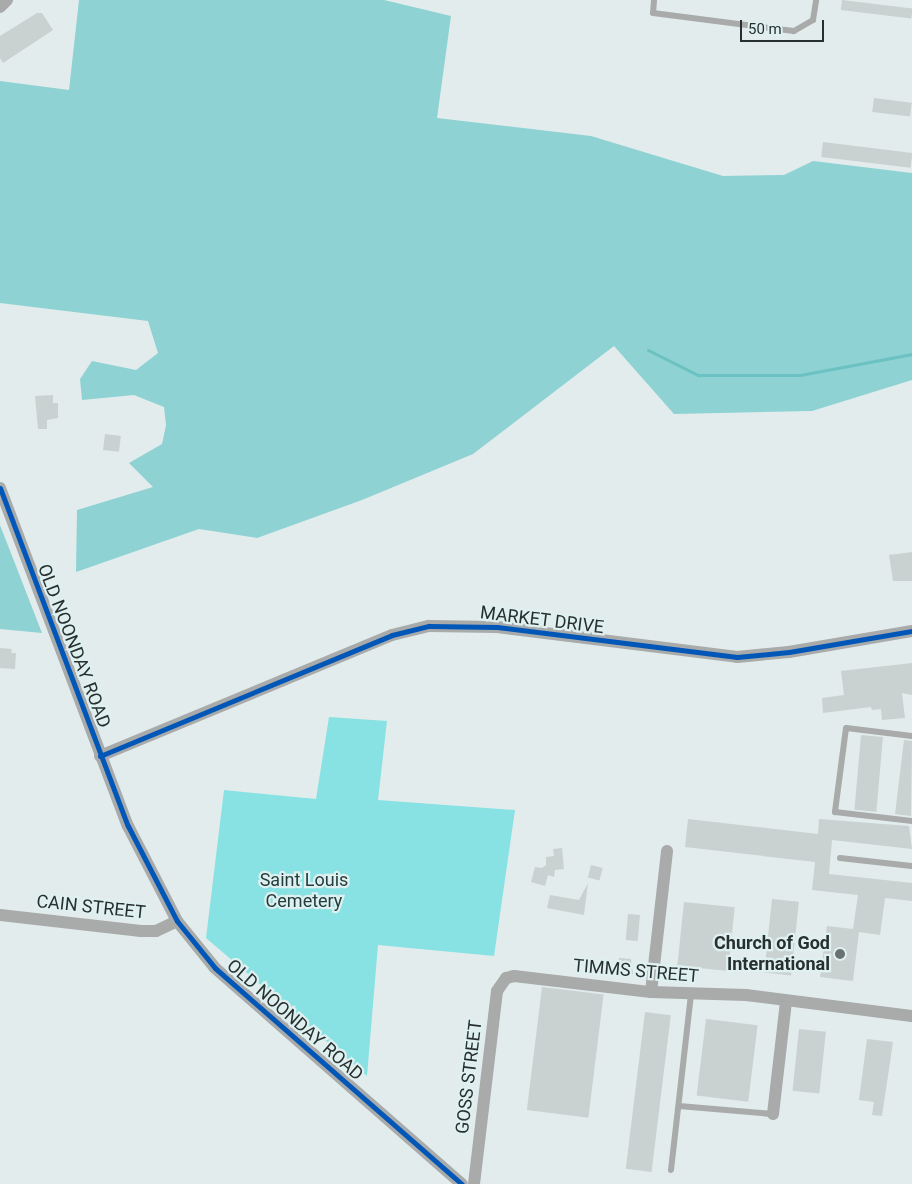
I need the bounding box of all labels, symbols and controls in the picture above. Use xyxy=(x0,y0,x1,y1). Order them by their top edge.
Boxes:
scale bar xyxy=(742,10,826,42)
text: 50 m xyxy=(748,20,782,38)
street label: OLD NOONDAY ROAD xyxy=(33,561,115,731)
street label: MARKET DRIVE xyxy=(479,602,605,638)
park label: Saint Louis Cemetery xyxy=(260,870,348,912)
street label: CAIN STREET xyxy=(35,891,147,923)
place label: Church of God International xyxy=(714,933,830,976)
marker: Church of God International xyxy=(834,948,846,960)
street label: OLD NOONDAY ROAD xyxy=(222,955,368,1085)
street label: TIMMS STREET xyxy=(572,955,700,987)
street label: GOSS STREET xyxy=(451,1019,487,1135)

